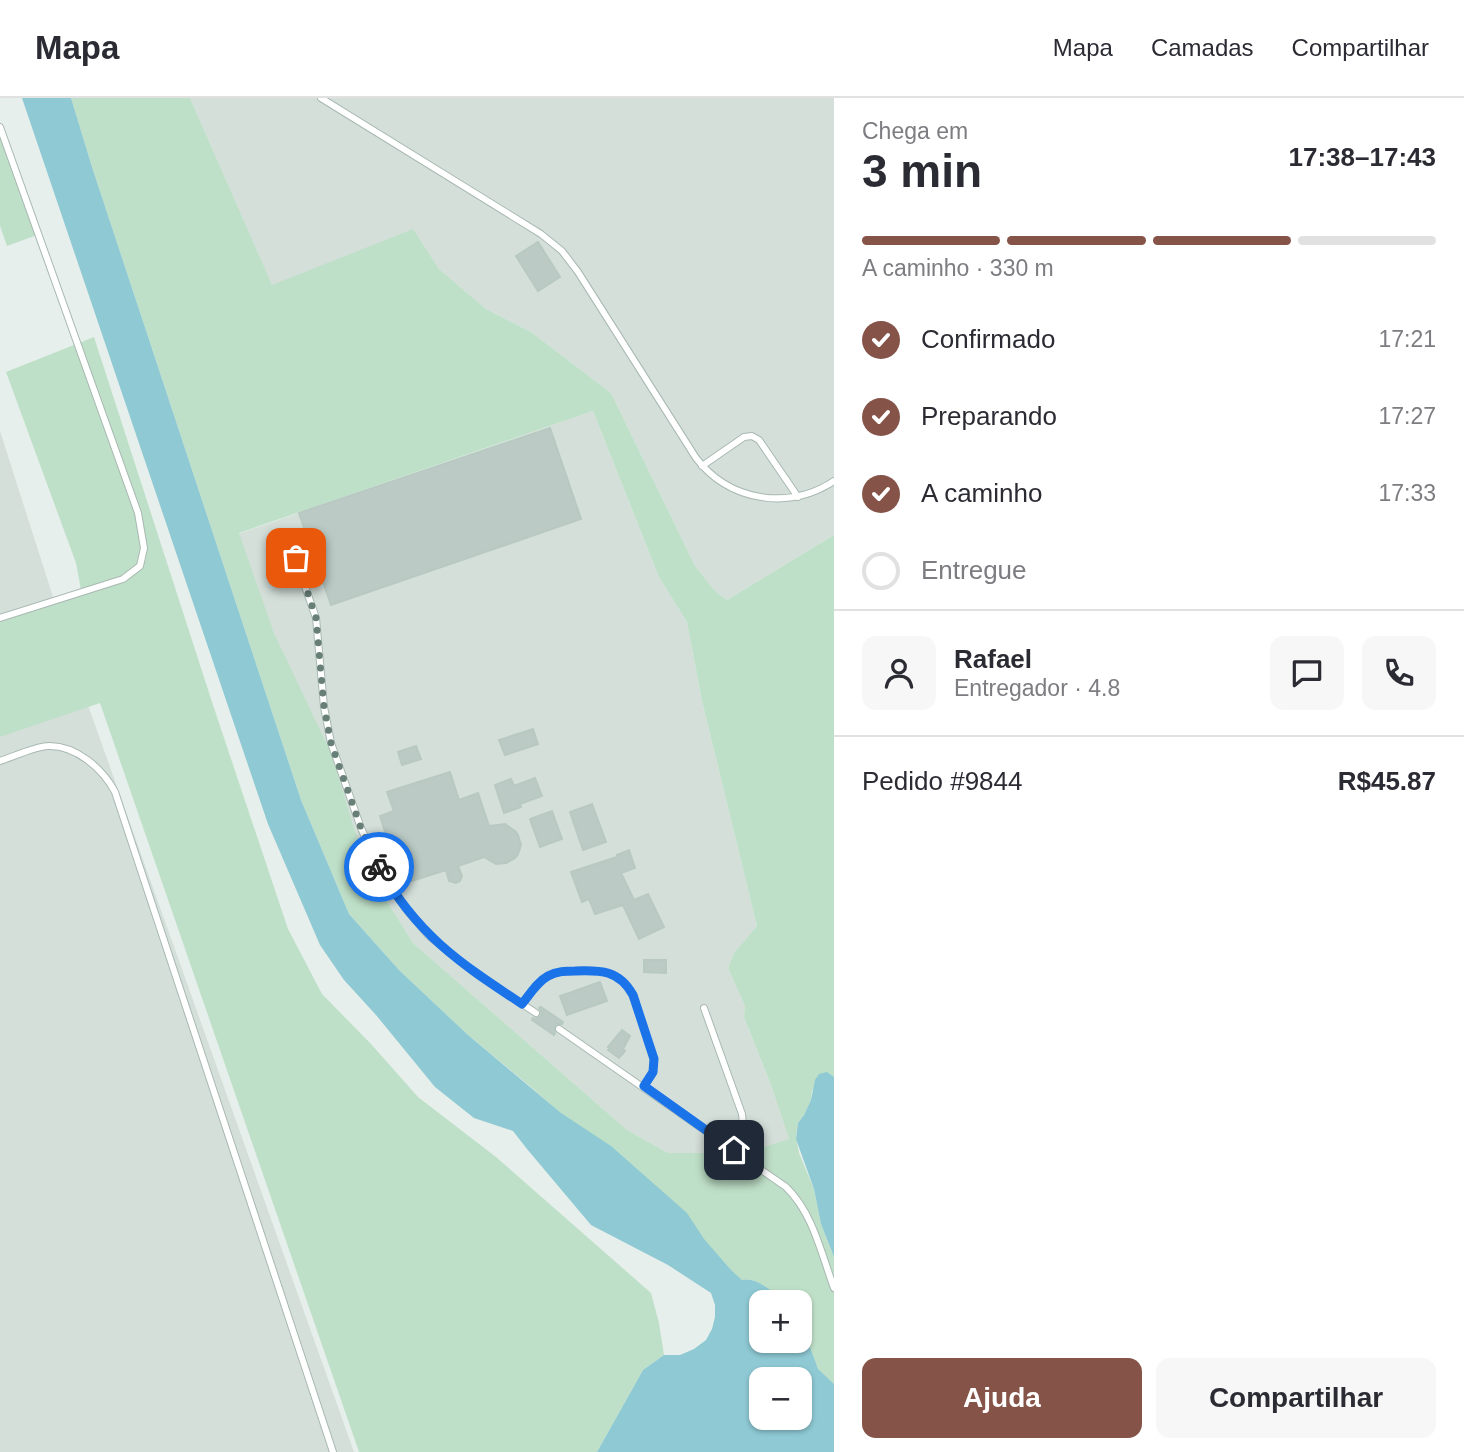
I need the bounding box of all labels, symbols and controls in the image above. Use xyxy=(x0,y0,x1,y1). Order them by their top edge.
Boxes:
text: Mapa xyxy=(35,29,119,66)
text: Mapa xyxy=(1053,34,1113,61)
text: Camadas xyxy=(1151,34,1254,61)
text: Compartilhar xyxy=(1292,34,1429,61)
text: Chega em xyxy=(862,118,968,144)
text: 17:38–17:43 xyxy=(1289,142,1436,172)
text: 3 min xyxy=(862,145,982,197)
text: A caminho · 330 m xyxy=(862,255,1054,281)
icon: check xyxy=(862,321,900,359)
text: Confirmado xyxy=(921,324,1055,354)
text: 17:21 xyxy=(1378,326,1436,352)
icon: check xyxy=(862,398,900,436)
text: Preparando xyxy=(921,401,1057,431)
text: 17:27 xyxy=(1378,403,1436,429)
icon: check xyxy=(862,475,900,513)
text: A caminho xyxy=(921,478,1042,508)
text: 17:33 xyxy=(1378,480,1436,506)
pin xyxy=(266,528,326,588)
icon: bag xyxy=(277,539,315,577)
text: Entregue xyxy=(921,555,1027,585)
button: person xyxy=(862,636,936,710)
button: chat xyxy=(1270,636,1344,710)
button: phone xyxy=(1362,636,1436,710)
text: Rafael xyxy=(954,644,1032,674)
text: Entregador · 4.8 xyxy=(954,675,1120,701)
text: Pedido #9844 xyxy=(862,766,1022,796)
text: R$45.87 xyxy=(1338,766,1436,796)
courier xyxy=(344,832,414,902)
icon: bike xyxy=(360,848,398,886)
pin xyxy=(704,1120,764,1180)
icon: home xyxy=(715,1131,753,1169)
map controls xyxy=(749,1290,812,1430)
button: + xyxy=(749,1290,812,1353)
button: Ajuda xyxy=(862,1358,1142,1438)
button: Compartilhar xyxy=(1156,1358,1436,1438)
button: − xyxy=(749,1367,812,1430)

